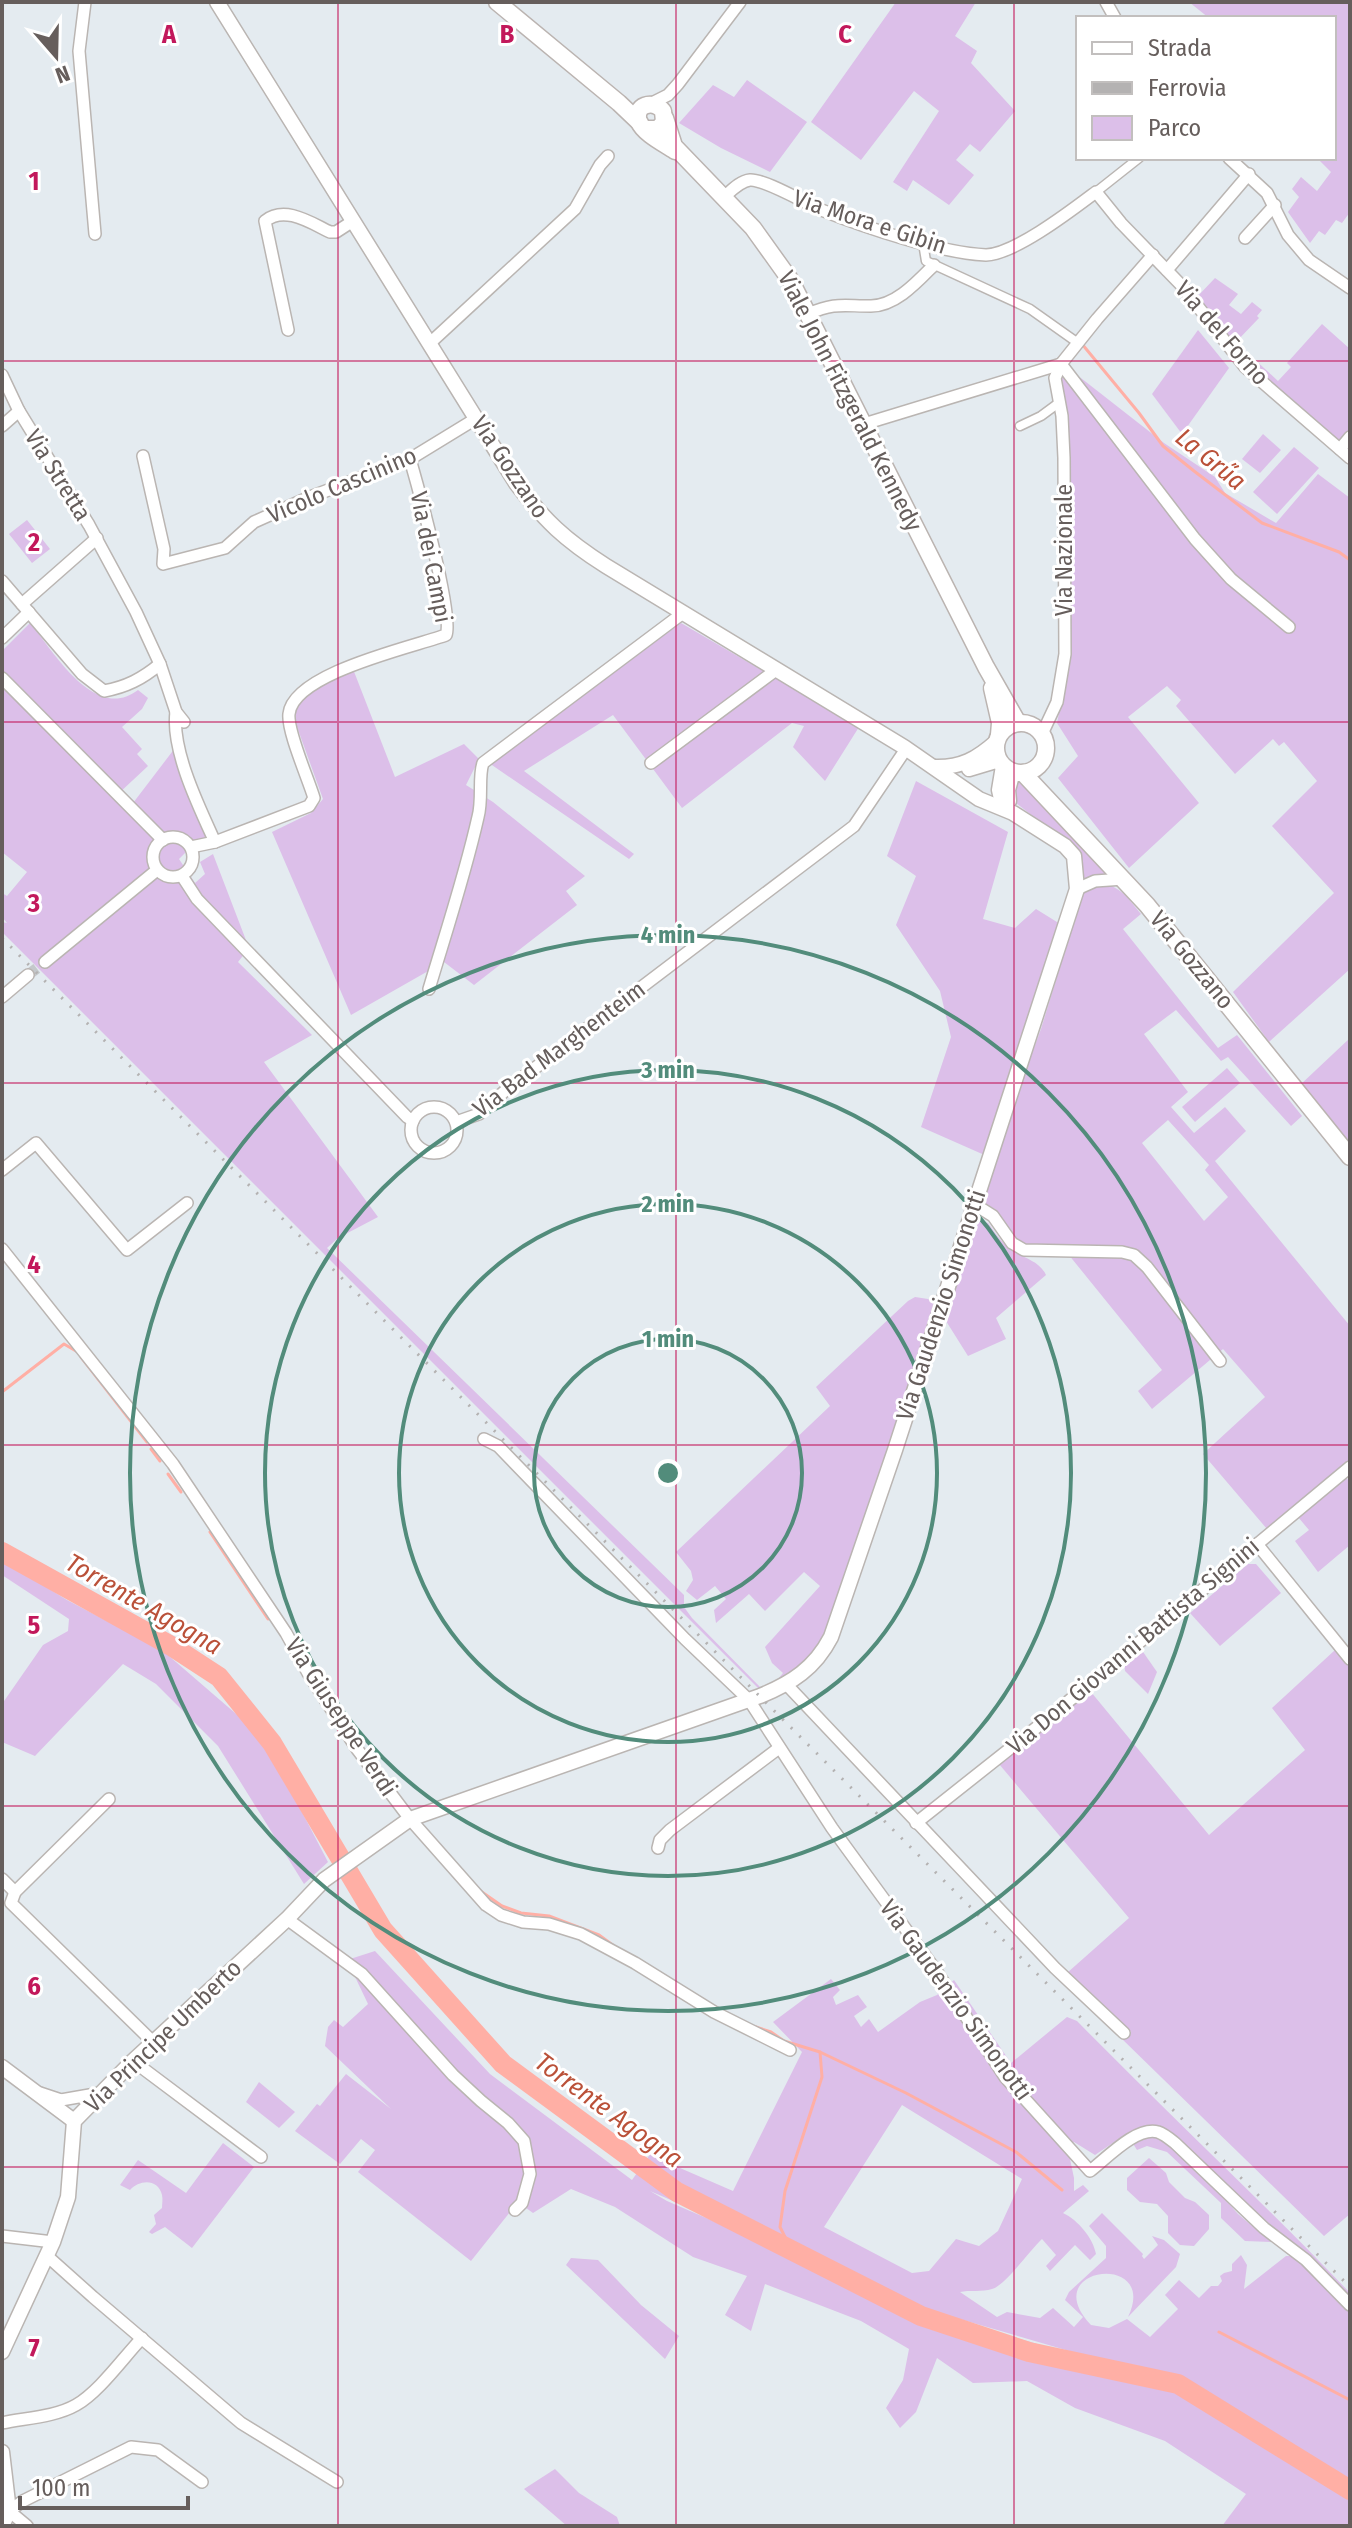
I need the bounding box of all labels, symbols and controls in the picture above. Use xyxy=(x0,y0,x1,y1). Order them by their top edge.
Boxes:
north arrow xyxy=(16,16,96,96)
legend xyxy=(1076,16,1336,160)
text: A xyxy=(161,19,177,50)
text: B xyxy=(500,19,515,50)
text: C xyxy=(838,19,852,50)
text: Strada xyxy=(1148,34,1212,62)
text: N xyxy=(52,59,73,89)
text: Ferrovia xyxy=(1148,74,1227,102)
text: Parco xyxy=(1148,114,1201,142)
text: 1 xyxy=(29,166,40,197)
street label: Via Mora e Gibin xyxy=(790,184,950,260)
street label: Viale John Fitzgerald Kennedy xyxy=(772,266,928,536)
street label: Via del Forno xyxy=(1169,275,1275,391)
street label: Via Gozzano xyxy=(466,410,554,524)
water label: La Grűa xyxy=(1169,422,1252,497)
street label: Via Stretta xyxy=(19,424,97,526)
street label: Vicolo Cascinino xyxy=(263,441,421,529)
street label: Via Nazionale xyxy=(1050,484,1078,616)
street label: Via dei Campi xyxy=(405,489,457,625)
text: 2 xyxy=(27,527,40,558)
text: 3 xyxy=(27,888,40,919)
street label: Via Gozzano xyxy=(1144,906,1240,1014)
text: 4 min xyxy=(641,921,695,949)
street label: Via Bad Marghenteim xyxy=(467,975,651,1123)
text: 3 min xyxy=(640,1056,695,1084)
street label: Via Gaudenzio Simonotti xyxy=(890,1186,992,1424)
text: 2 min xyxy=(640,1190,695,1218)
text: 4 xyxy=(27,1249,41,1280)
text: 1 min xyxy=(642,1325,694,1353)
centre of rings xyxy=(654,1459,682,1487)
street label: Via Don Giovanni Battista Signini xyxy=(1001,1532,1265,1760)
water label: Torrente Agogna xyxy=(60,1547,227,1662)
text: 5 xyxy=(28,1610,41,1641)
street label: Via Giuseppe Verdi xyxy=(279,1633,403,1801)
street label: Via Gaudenzio Simonotti xyxy=(874,1894,1038,2106)
street label: Via Principe Umberto xyxy=(79,1954,247,2118)
text: 6 xyxy=(27,1971,41,2002)
water label: Torrente Agogna xyxy=(529,2046,689,2174)
text: 7 xyxy=(28,2333,40,2364)
scale bar xyxy=(20,2460,188,2510)
text: 100 m xyxy=(32,2474,90,2502)

